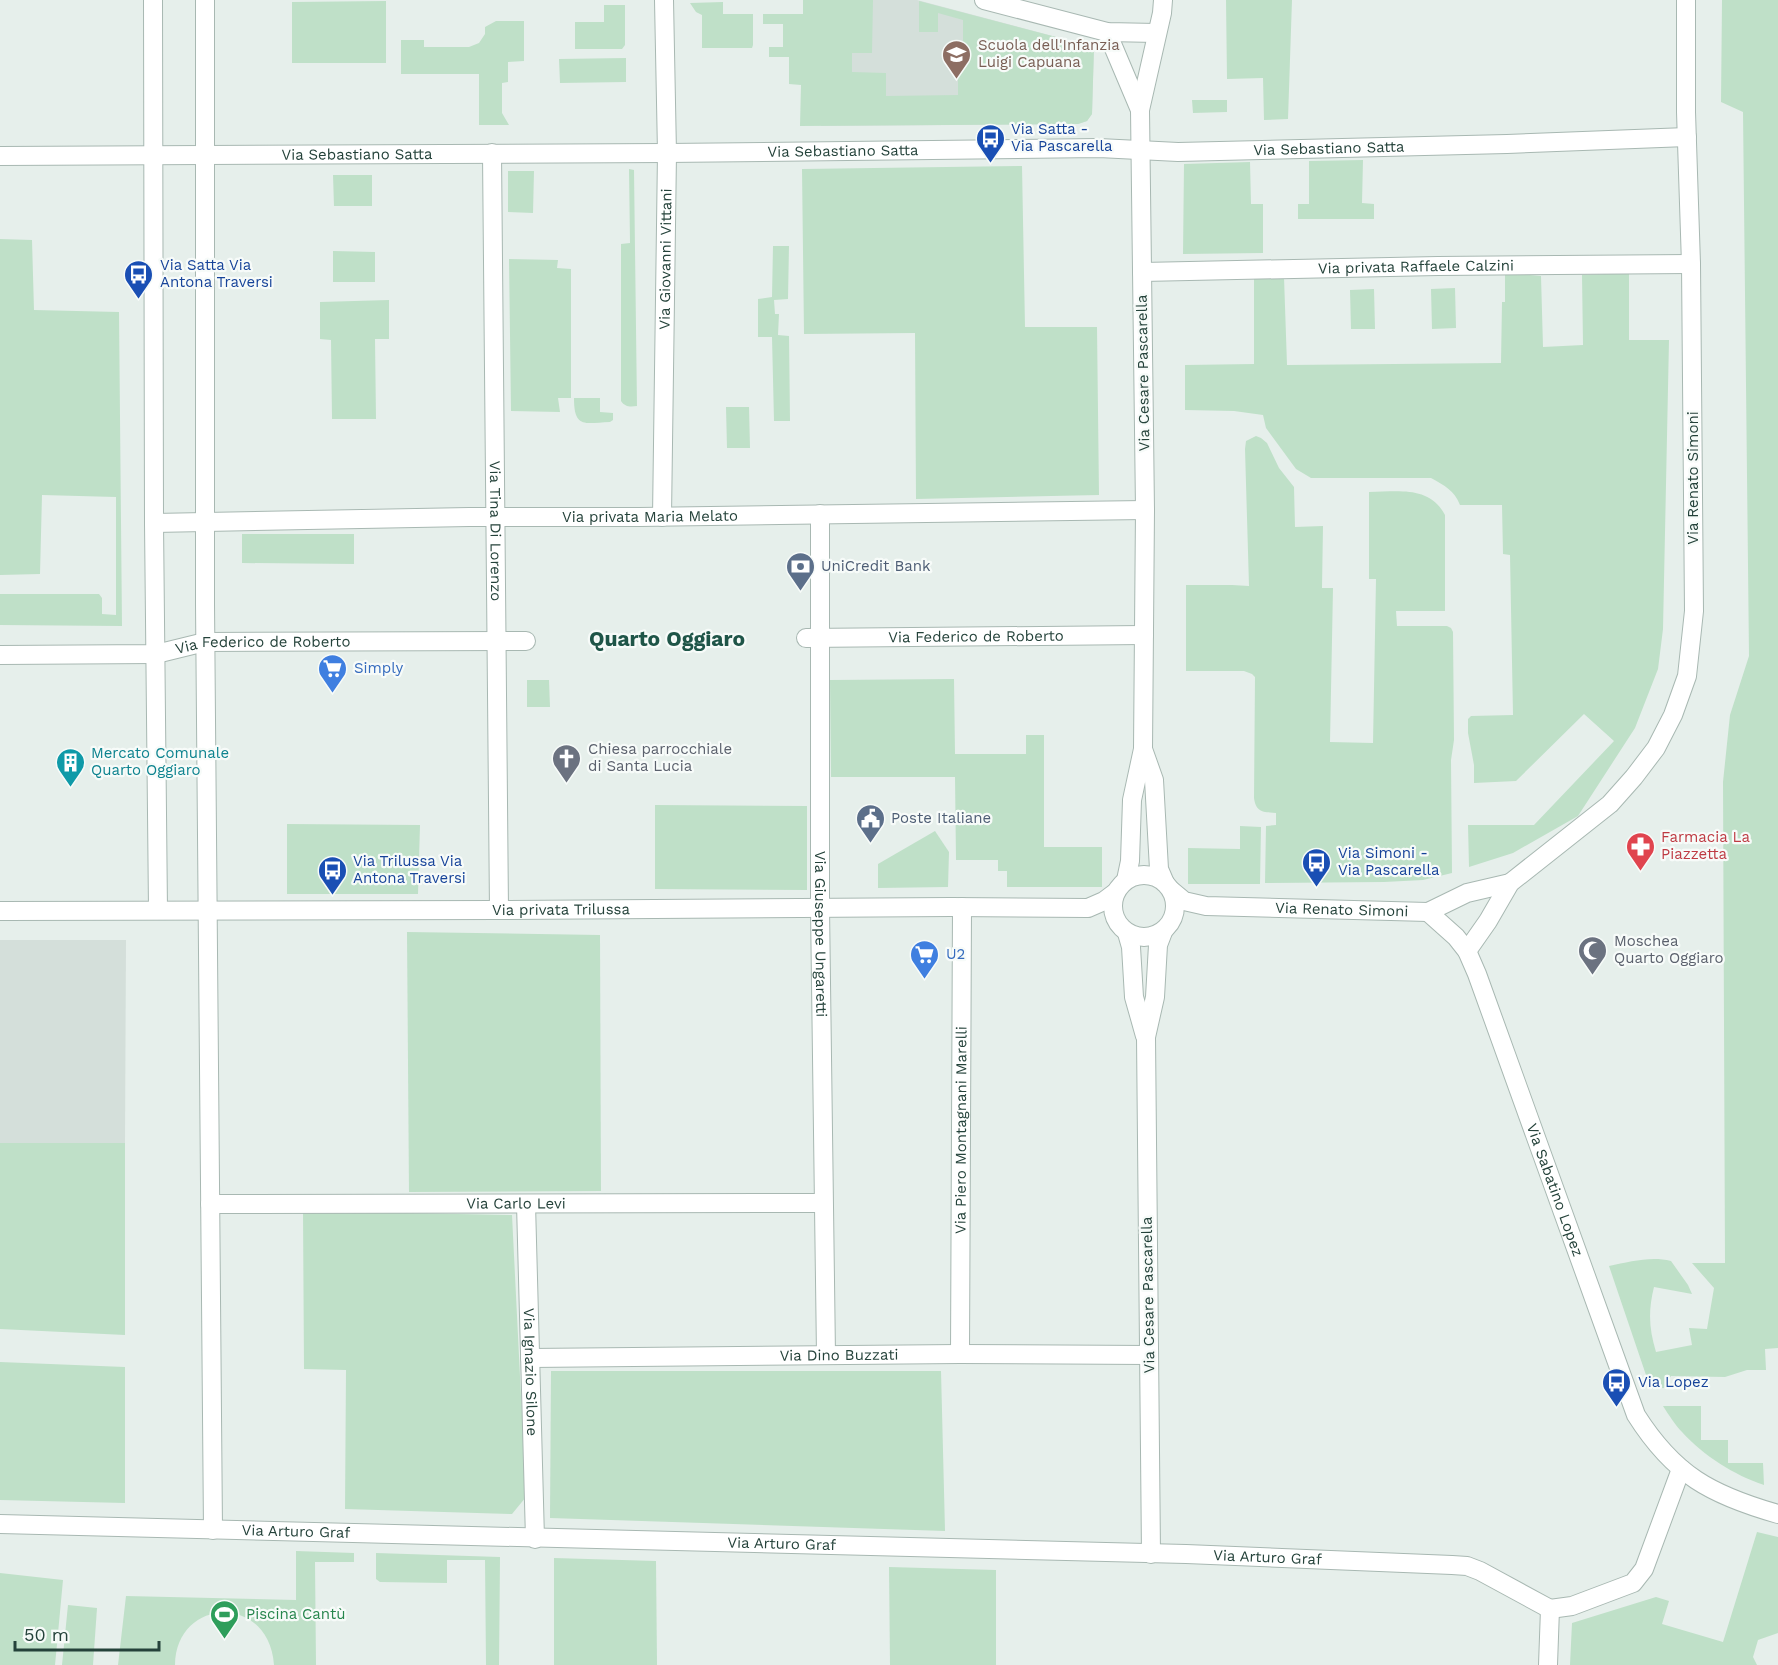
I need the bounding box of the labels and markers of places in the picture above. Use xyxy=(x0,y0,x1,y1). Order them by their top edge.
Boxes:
place label: Scuola dell'Infanzia Luigi Capuana xyxy=(978,36,1120,71)
school or university icon: Scuola dell'Infanzia Luigi Capuana xyxy=(941,38,973,80)
place label: Via Satta - Via Pascarella xyxy=(1011,120,1113,155)
bus stop icon: Via Satta - Via Pascarella xyxy=(974,122,1006,164)
place label: Via Satta Via Antona Traversi xyxy=(160,256,273,291)
bus stop icon: Via Satta Via Antona Traversi xyxy=(123,258,155,300)
bank icon: UniCredit Bank xyxy=(784,550,816,592)
place label: UniCredit Bank xyxy=(821,557,931,575)
supermarket icon: Simply xyxy=(317,652,349,694)
place label: Simply xyxy=(354,659,403,677)
place label: Chiesa parrocchiale di Santa Lucia xyxy=(588,740,732,775)
church icon: Chiesa parrocchiale di Santa Lucia xyxy=(551,742,583,784)
place label: Mercato Comunale Quarto Oggiaro xyxy=(91,744,229,779)
building icon: Mercato Comunale Quarto Oggiaro xyxy=(54,746,86,788)
public building icon: Poste Italiane xyxy=(854,802,886,844)
place label: Poste Italiane xyxy=(891,809,991,827)
place label: Farmacia La Piazzetta xyxy=(1661,828,1750,863)
pharmacy icon: Farmacia La Piazzetta xyxy=(1624,830,1656,872)
place label: Via Simoni - Via Pascarella xyxy=(1338,844,1440,879)
bus stop icon: Via Simoni - Via Pascarella xyxy=(1301,846,1333,888)
place label: Via Trilussa Via Antona Traversi xyxy=(353,852,466,887)
bus stop icon: Via Trilussa Via Antona Traversi xyxy=(316,854,348,896)
place label: Moschea Quarto Oggiaro xyxy=(1614,932,1724,967)
mosque icon: Moschea Quarto Oggiaro xyxy=(1577,934,1609,976)
supermarket icon: U2 xyxy=(909,938,941,980)
place label: U2 xyxy=(946,945,965,963)
bus stop icon: Via Lopez xyxy=(1601,1366,1633,1408)
place label: Via Lopez xyxy=(1638,1373,1709,1391)
sports icon: Piscina Cantù xyxy=(209,1598,241,1640)
place label: Piscina Cantù xyxy=(246,1605,345,1623)

